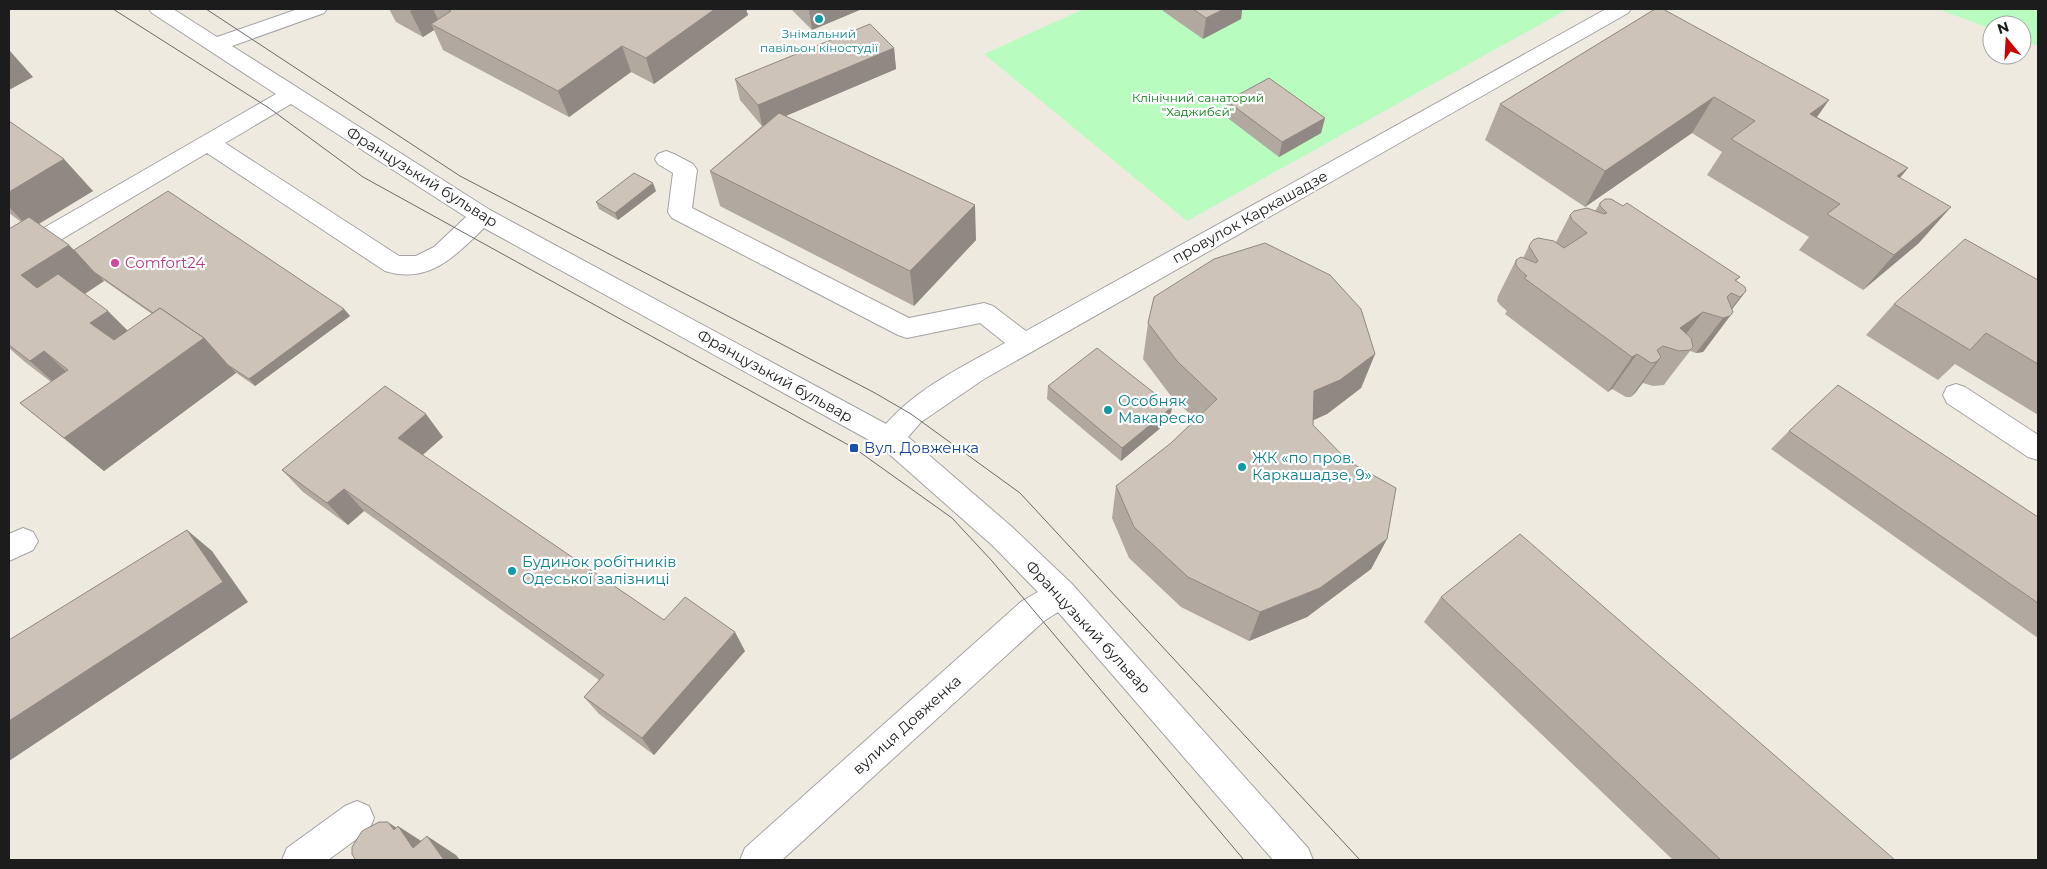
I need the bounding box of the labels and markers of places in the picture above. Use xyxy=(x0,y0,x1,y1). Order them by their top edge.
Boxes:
marker: Знімальний павільон кіностудії xyxy=(813,13,825,25)
place label: Знімальний павільон кіностудії xyxy=(760,26,878,55)
place label: Comfort24 xyxy=(125,253,205,272)
marker: Comfort24 xyxy=(109,257,121,269)
place label: Особняк Макареско xyxy=(1118,391,1205,427)
marker: Особняк Макареско xyxy=(1102,404,1114,416)
place label: Вул. Довженка xyxy=(864,438,979,457)
marker: Вул. Довженка xyxy=(848,442,860,454)
place label: ЖК «по пров. Каркашадзе, 9» xyxy=(1252,448,1372,484)
marker: ЖК «по пров. Каркашадзе, 9» xyxy=(1236,461,1248,473)
place label: Будинок робітників Одеської залізниці xyxy=(522,552,676,588)
marker: Будинок робітників Одеської залізниці xyxy=(506,565,518,577)

